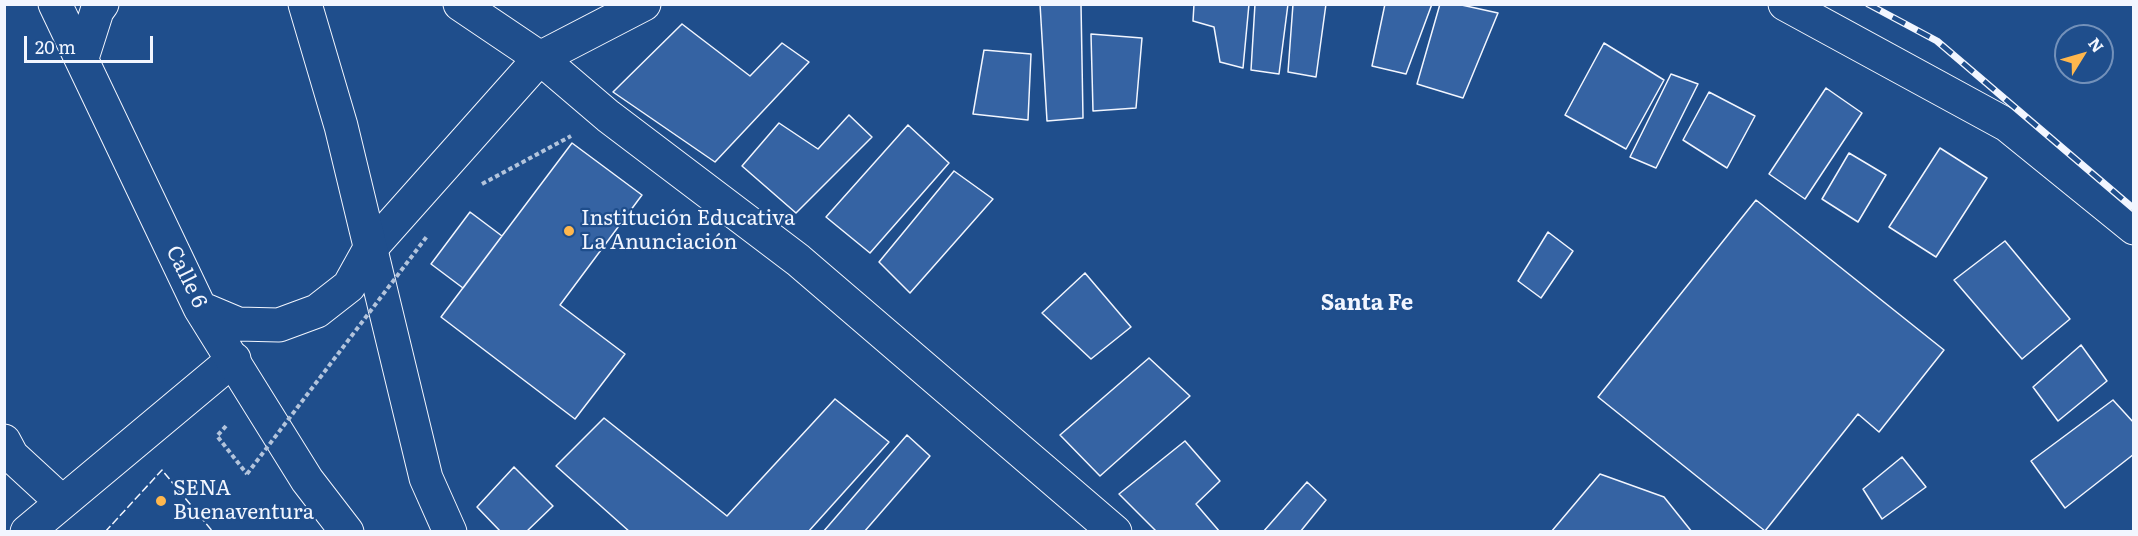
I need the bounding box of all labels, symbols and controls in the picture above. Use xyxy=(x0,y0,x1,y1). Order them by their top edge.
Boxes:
scale bar xyxy=(27,24,156,62)
north arrow xyxy=(2054,24,2114,84)
text: N xyxy=(2083,32,2110,57)
text: 20 m xyxy=(35,33,76,60)
place label: Institución Educativa La Anunciación xyxy=(581,206,795,256)
marker: Institución Educativa La Anunciación xyxy=(562,224,576,238)
street label: Calle 6 xyxy=(160,242,212,312)
district label: Santa Fe xyxy=(1321,291,1413,317)
place label: SENA Buenaventura xyxy=(173,476,314,526)
marker: SENA Buenaventura xyxy=(154,494,168,508)

